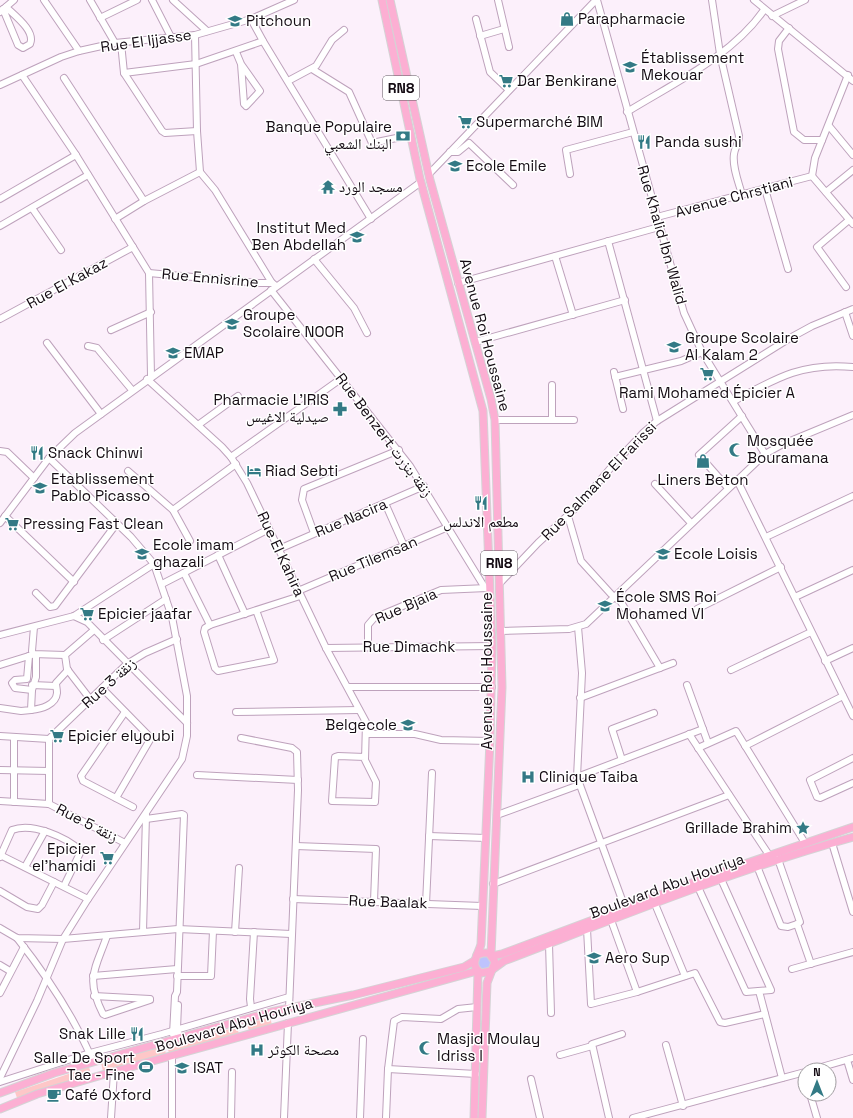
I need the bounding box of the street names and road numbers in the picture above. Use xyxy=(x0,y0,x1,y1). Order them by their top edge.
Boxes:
street label: Rue El Ijjasse xyxy=(99,25,193,56)
road number: RN8 xyxy=(383,76,419,100)
street label: Rue Khalid Ibn Walid xyxy=(633,163,691,307)
street label: Avenue Chrstiani xyxy=(673,172,795,221)
street label: Rue El Kakaz xyxy=(23,253,110,313)
street label: Avenue Roi Houssaine xyxy=(456,256,515,414)
street label: Rue Ennisrine xyxy=(161,264,259,291)
street label: Rue Benzert زنقة بنزرت xyxy=(332,369,437,501)
street label: Rue Salmane El Farissi xyxy=(537,417,660,544)
street label: Rue Nacira xyxy=(312,494,390,541)
street label: Rue El Kahira xyxy=(253,508,310,600)
street label: Rue Tilemsan xyxy=(326,531,420,586)
road number: RN8 xyxy=(481,551,517,575)
street label: Rue Bjaia xyxy=(372,583,440,628)
street label: Avenue Roi Houssaine xyxy=(477,592,496,750)
street label: Rue Dimachk xyxy=(363,637,455,656)
street label: Rue 3 زنقة xyxy=(77,653,140,712)
street label: Rue 5 زنقة xyxy=(53,799,121,846)
street label: Boulevard Abu Houriya xyxy=(587,849,747,922)
street label: Rue Baalak xyxy=(348,891,428,912)
street label: Boulevard Abu Houriya xyxy=(153,993,315,1056)

